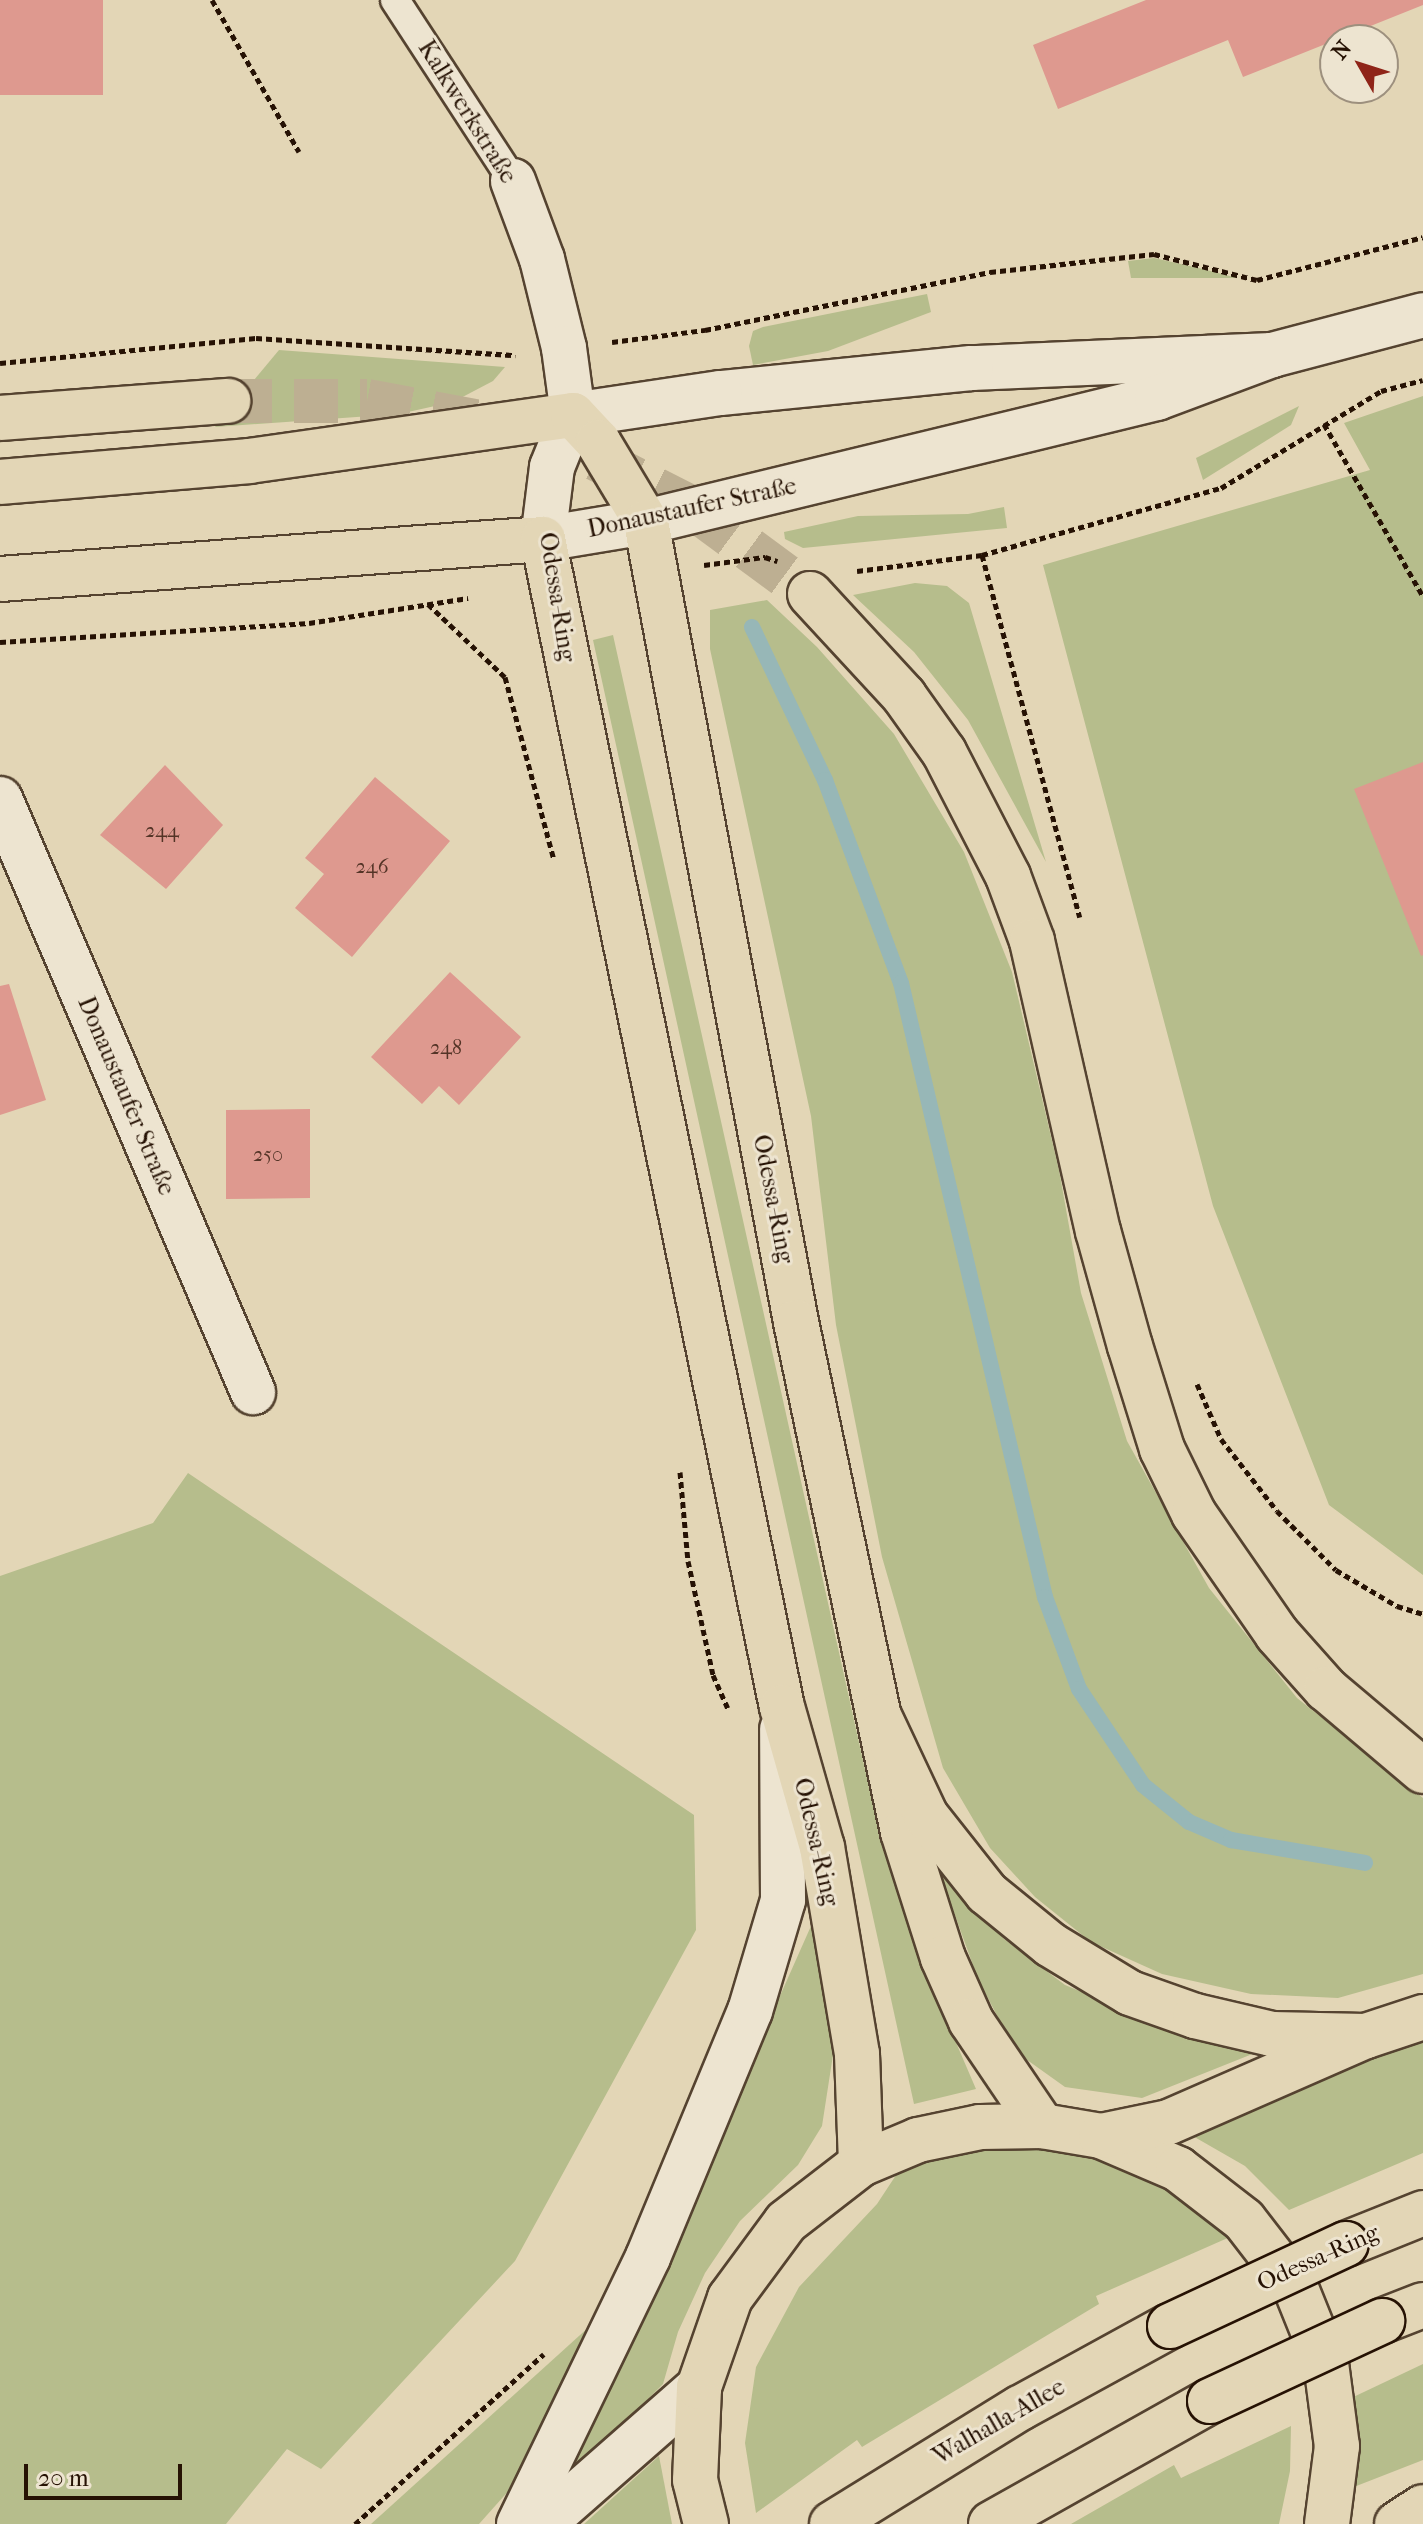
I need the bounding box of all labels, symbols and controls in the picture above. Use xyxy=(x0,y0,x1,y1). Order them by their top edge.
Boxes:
north arrow xyxy=(1319,24,1399,104)
street label: Kalkwerkstraße xyxy=(412,35,522,189)
text: N xyxy=(1327,35,1357,65)
street label: Donaustaufer Straße xyxy=(585,472,799,544)
street label: Odessa-Ring xyxy=(533,530,581,664)
house number: 244 xyxy=(145,818,179,842)
house number: 246 xyxy=(356,854,388,878)
street label: Donaustaufer Straße xyxy=(71,992,181,1200)
house number: 248 xyxy=(430,1035,462,1059)
street label: Odessa-Ring xyxy=(746,1132,800,1266)
house number: 250 xyxy=(253,1142,283,1166)
street label: Odessa-Ring xyxy=(787,1775,845,1909)
street label: Odessa-Ring xyxy=(1253,2218,1383,2298)
street label: Walhalla-Allee xyxy=(928,2373,1070,2471)
scale bar xyxy=(28,2448,186,2498)
text: 20 m xyxy=(38,2464,89,2492)

